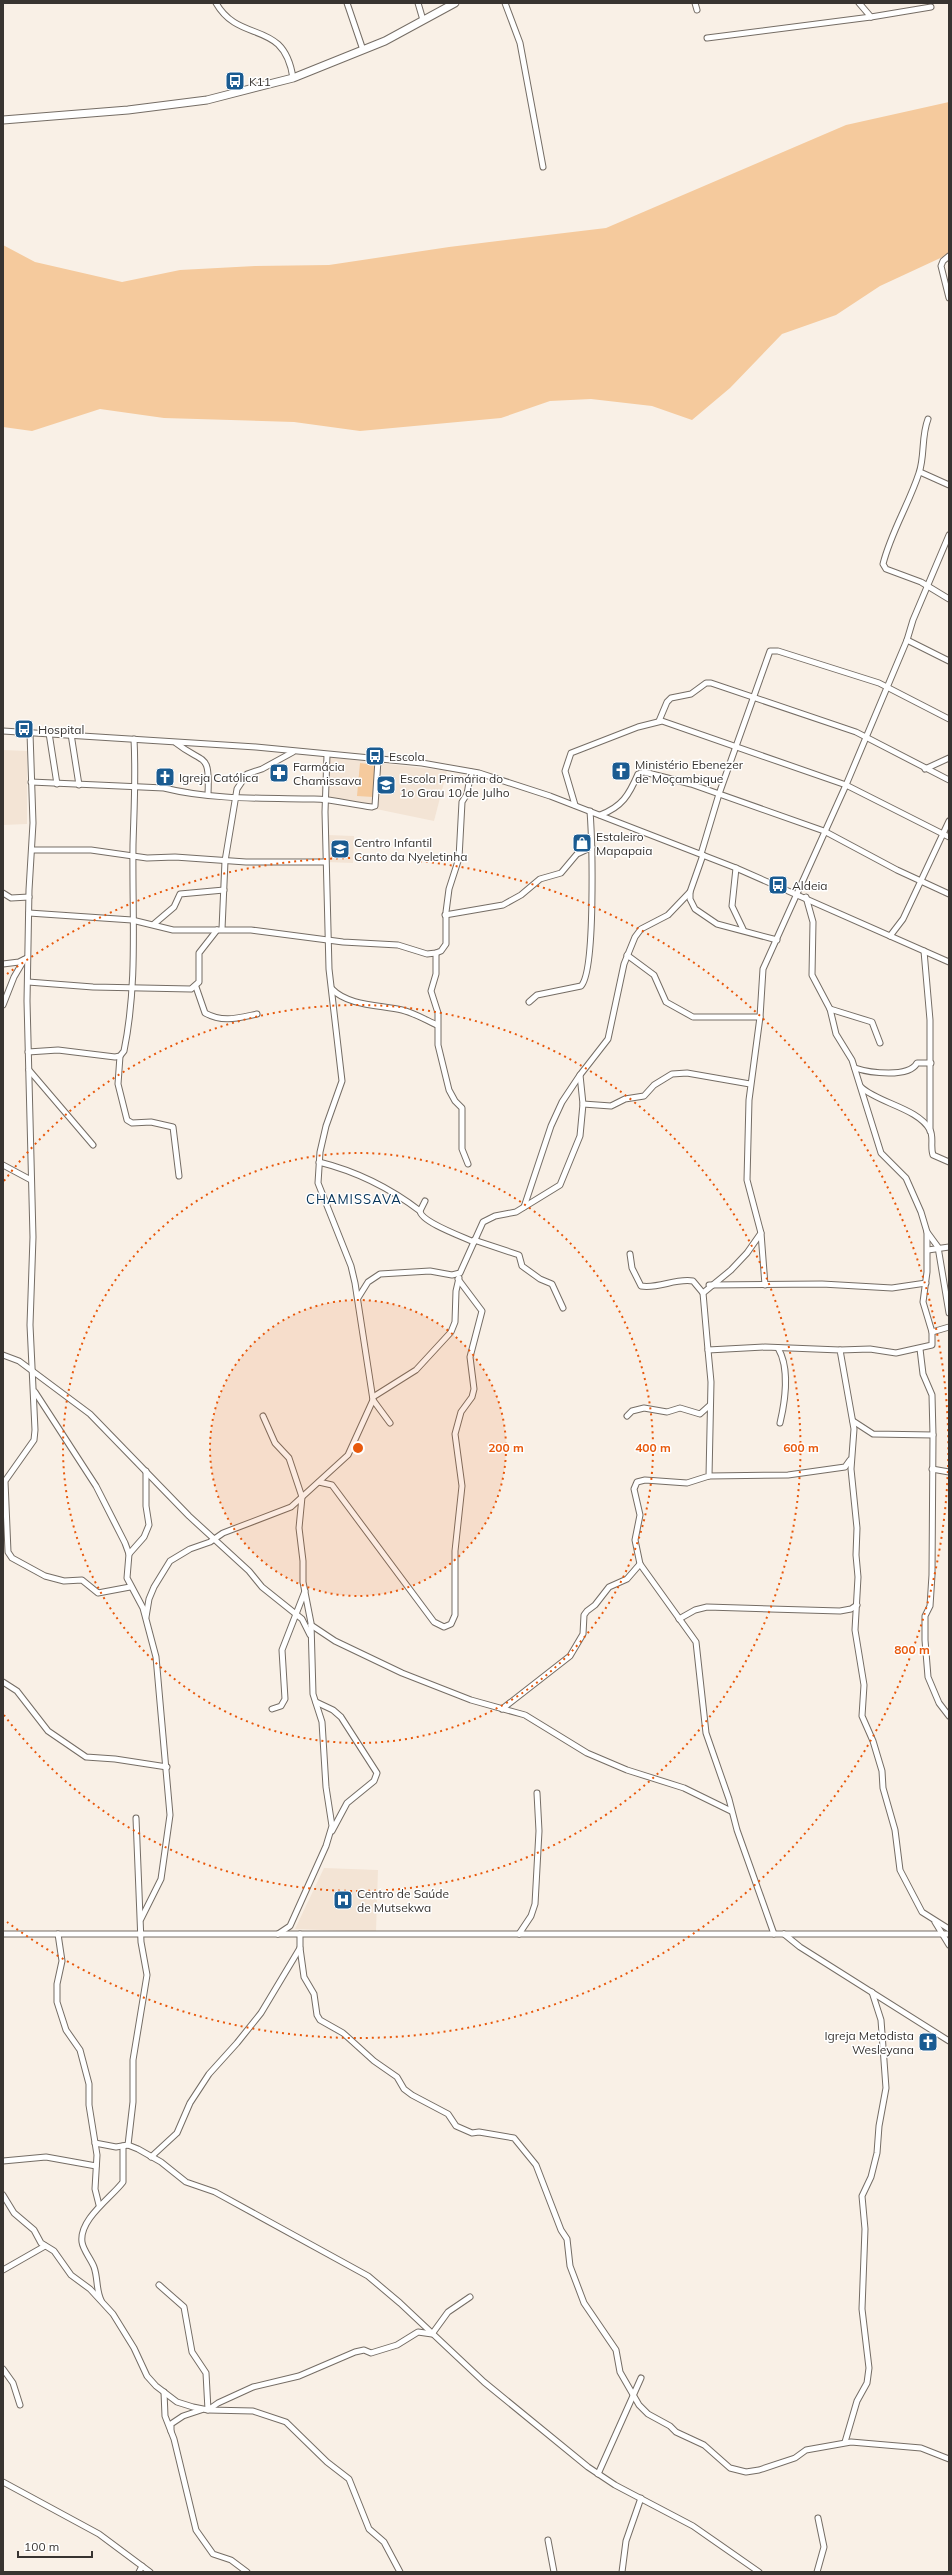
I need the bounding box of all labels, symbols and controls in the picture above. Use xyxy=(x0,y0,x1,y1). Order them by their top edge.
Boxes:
bus stop icon: K11 xyxy=(224,70,246,92)
place label: K11 xyxy=(249,74,271,89)
bus stop icon: Hospital xyxy=(13,718,35,740)
place label: Hospital xyxy=(38,722,84,737)
bus stop icon: Escola xyxy=(364,745,386,767)
place label: Escola xyxy=(389,749,425,764)
place label: Ministério Ebenezer de Moçambique xyxy=(635,757,744,786)
place label: Farmácia Chamissava xyxy=(293,759,361,788)
church icon: Ministério Ebenezer de Moçambique xyxy=(610,760,632,782)
pharmacy icon: Farmácia Chamissava xyxy=(268,762,290,784)
church icon: Igreja Católica xyxy=(154,766,176,788)
place label: Igreja Católica xyxy=(179,770,258,785)
place label: Escola Primária do 1o Grau 10 de Julho xyxy=(400,771,510,800)
school or university icon: Escola Primária do 1o Grau 10 de Julho xyxy=(375,774,397,796)
place label: Estaleiro Mapapaia xyxy=(596,829,652,858)
shop icon: Estaleiro Mapapaia xyxy=(571,832,593,854)
place label: Centro Infantil Canto da Nyeletinha xyxy=(354,835,467,864)
school or university icon: Centro Infantil Canto da Nyeletinha xyxy=(329,838,351,860)
bus stop icon: Aldeia xyxy=(767,874,789,896)
place label: Aldeia xyxy=(792,878,827,893)
district label: CHAMISSAVA xyxy=(306,1191,402,1207)
text: 200 m xyxy=(488,1440,524,1455)
text: 400 m xyxy=(635,1440,671,1455)
text: 600 m xyxy=(783,1440,819,1455)
centre of rings xyxy=(351,1441,365,1455)
text: 800 m xyxy=(894,1642,930,1657)
place label: Centro de Saúde de Mutsekwa xyxy=(357,1886,449,1915)
hospital icon: Centro de Saúde de Mutsekwa xyxy=(332,1889,354,1911)
place label: Igreja Metodista Wesleyana xyxy=(825,2028,914,2057)
church icon: Igreja Metodista Wesleyana xyxy=(917,2031,939,2053)
scale bar xyxy=(18,2533,92,2559)
text: 100 m xyxy=(24,2539,59,2554)

